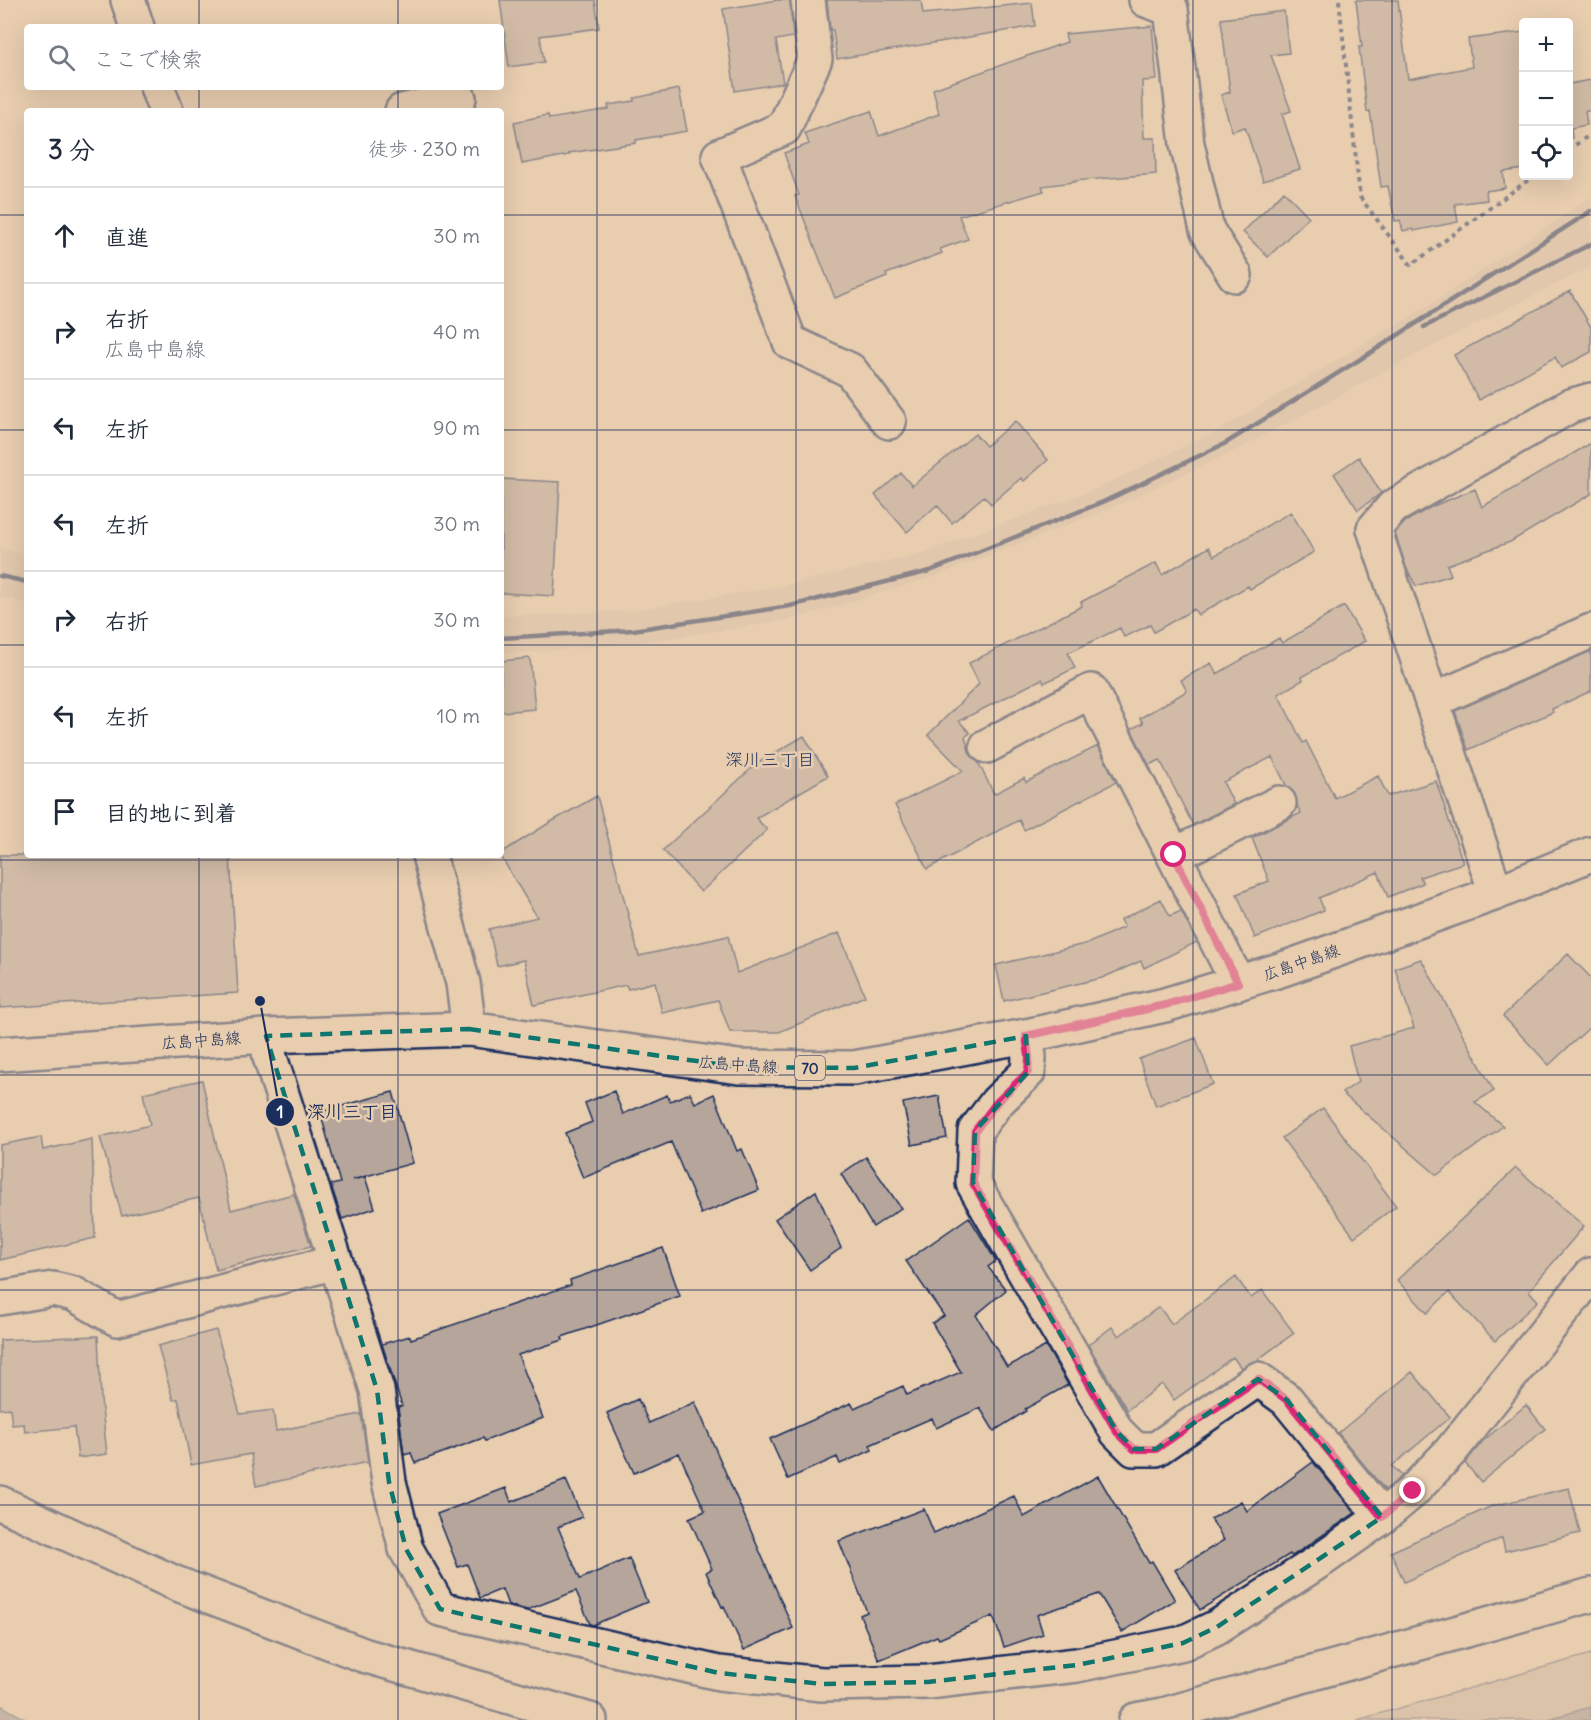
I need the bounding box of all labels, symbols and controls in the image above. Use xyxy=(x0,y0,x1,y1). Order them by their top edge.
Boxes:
map controls xyxy=(1519,18,1573,180)
button: + xyxy=(1519,18,1573,72)
search box xyxy=(24,24,504,90)
icon: search xyxy=(45,41,78,74)
text: ここで検索 xyxy=(93,45,203,73)
button: − xyxy=(1519,72,1573,126)
button: locate xyxy=(1519,126,1573,180)
text: 3 分 xyxy=(48,133,95,166)
text: 徒歩 · 230 m xyxy=(368,136,480,161)
icon: ahead xyxy=(48,219,81,252)
text: 直進 xyxy=(105,223,149,251)
text: 30 m xyxy=(433,223,480,248)
text: 右折 xyxy=(105,305,149,333)
icon: right xyxy=(48,315,81,348)
text: 40 m xyxy=(433,319,480,344)
text: 広島中島線 xyxy=(105,336,205,361)
icon: left xyxy=(48,411,81,444)
text: 左折 xyxy=(105,415,149,443)
text: 90 m xyxy=(433,415,480,440)
icon: left xyxy=(48,507,81,540)
text: 左折 xyxy=(105,511,149,539)
text: 30 m xyxy=(433,511,480,536)
icon: right xyxy=(48,603,81,636)
text: 右折 xyxy=(105,607,149,635)
text: 30 m xyxy=(433,607,480,632)
icon: left xyxy=(48,699,81,732)
text: 左折 xyxy=(105,703,149,731)
text: 10 m xyxy=(437,703,480,728)
district label: 深川三丁目 xyxy=(725,748,815,771)
icon: arrive xyxy=(48,795,81,828)
text: 目的地に到着 xyxy=(105,799,237,827)
route start xyxy=(1160,841,1186,867)
street label: 広島中島線 xyxy=(1260,940,1342,984)
street label: 広島中島線 xyxy=(160,1027,242,1053)
street label: 広島中島線 xyxy=(697,1051,779,1077)
road number: 70 xyxy=(795,1056,825,1080)
callout: 深川三丁目 xyxy=(265,1094,409,1130)
text: 1 xyxy=(276,1100,284,1123)
text: 深川三丁目 xyxy=(307,1100,397,1123)
route end xyxy=(1399,1477,1425,1503)

